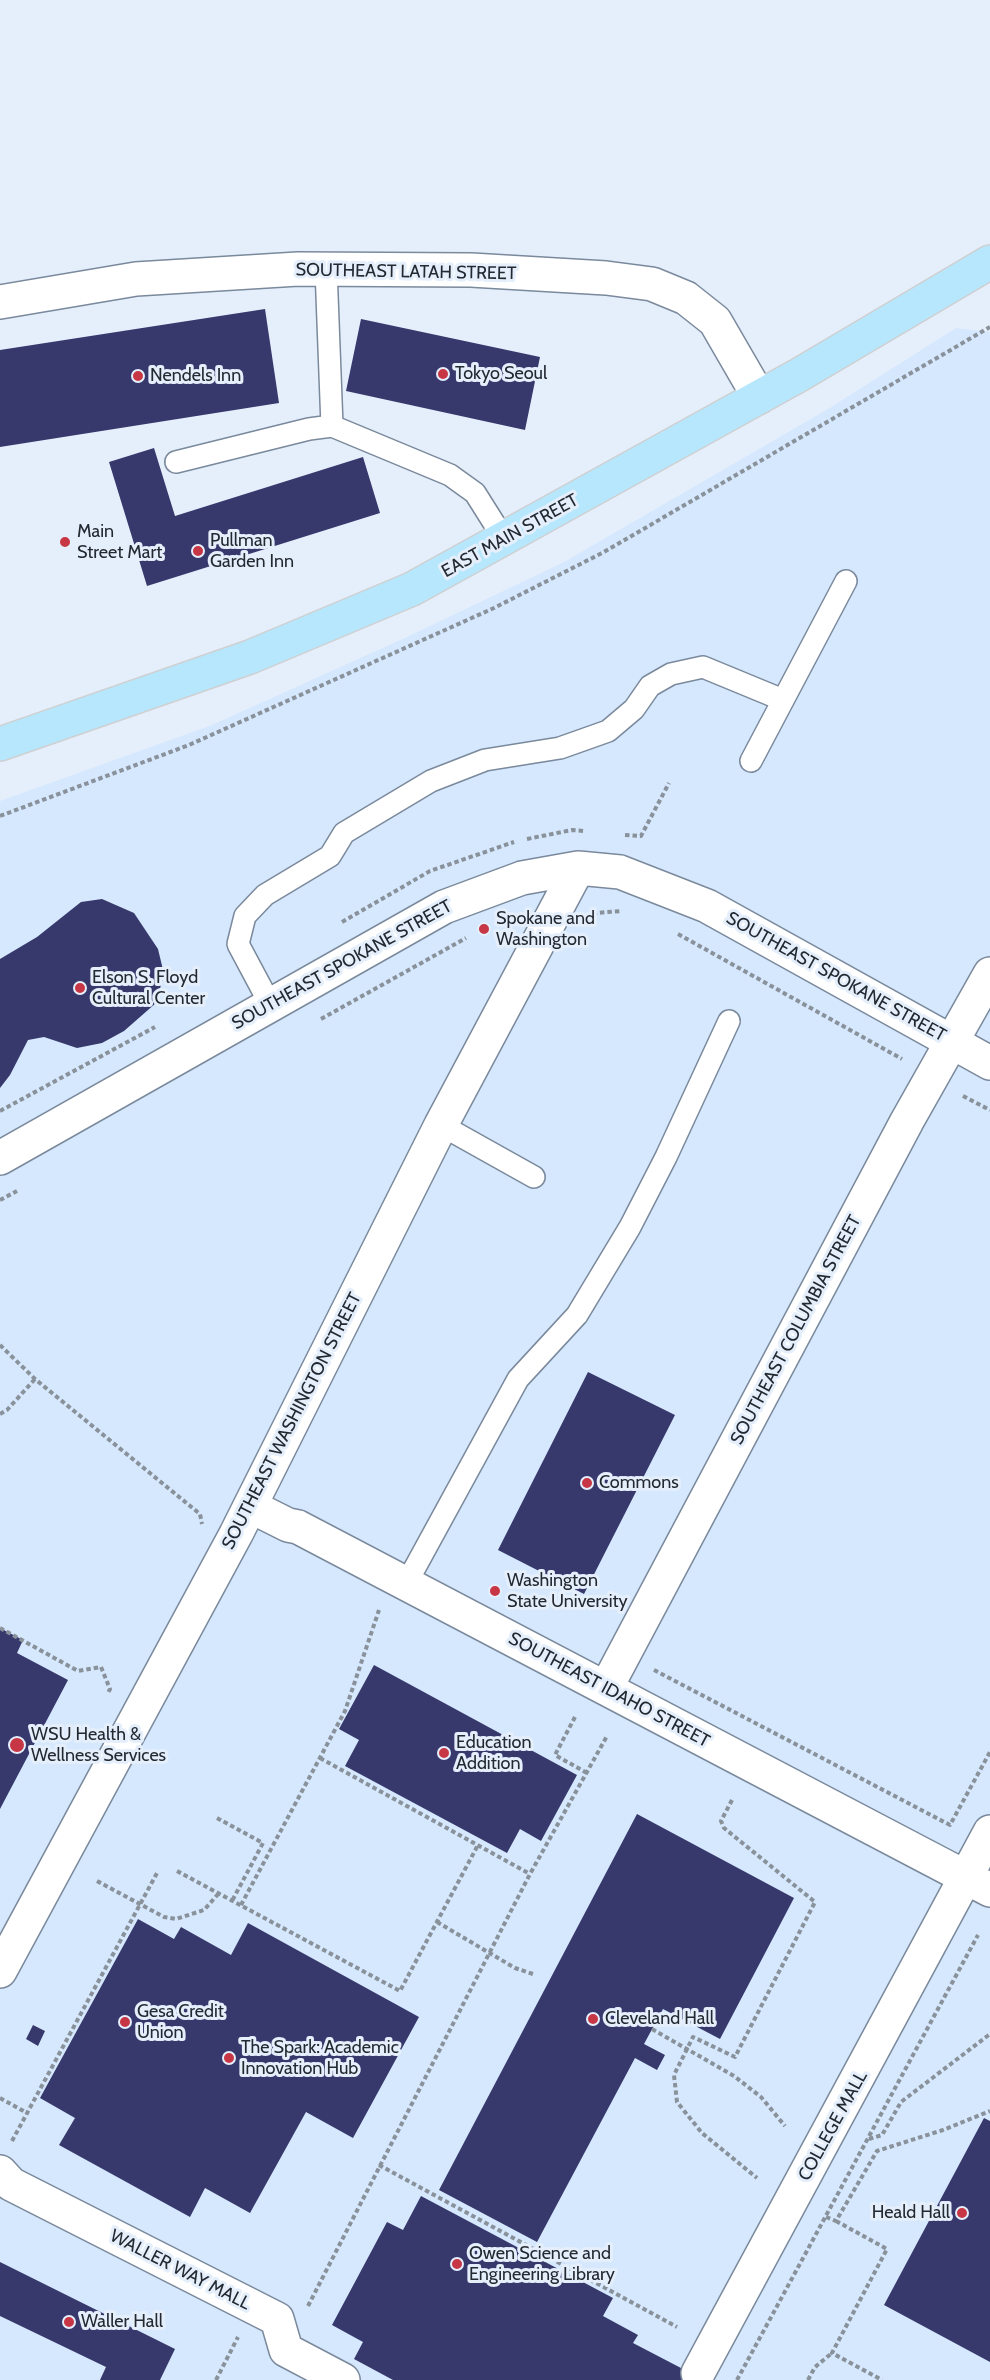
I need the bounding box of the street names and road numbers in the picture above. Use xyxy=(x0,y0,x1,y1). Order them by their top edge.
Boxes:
street label: SOUTHEAST LATAH STREET xyxy=(295,259,517,285)
street label: EAST MAIN STREET xyxy=(438,490,582,582)
street label: SOUTHEAST SPOKANE STREET xyxy=(228,895,456,1035)
street label: SOUTHEAST SPOKANE STREET xyxy=(722,907,950,1047)
street label: SOUTHEAST COLUMBIA STREET xyxy=(726,1212,866,1448)
street label: SOUTHEAST WASHINGTON STREET xyxy=(218,1289,366,1553)
street label: SOUTHEAST IDAHO STREET xyxy=(505,1628,713,1752)
street label: COLLEGE MALL xyxy=(794,2067,872,2185)
street label: WALLER WAY MALL xyxy=(106,2225,254,2315)

